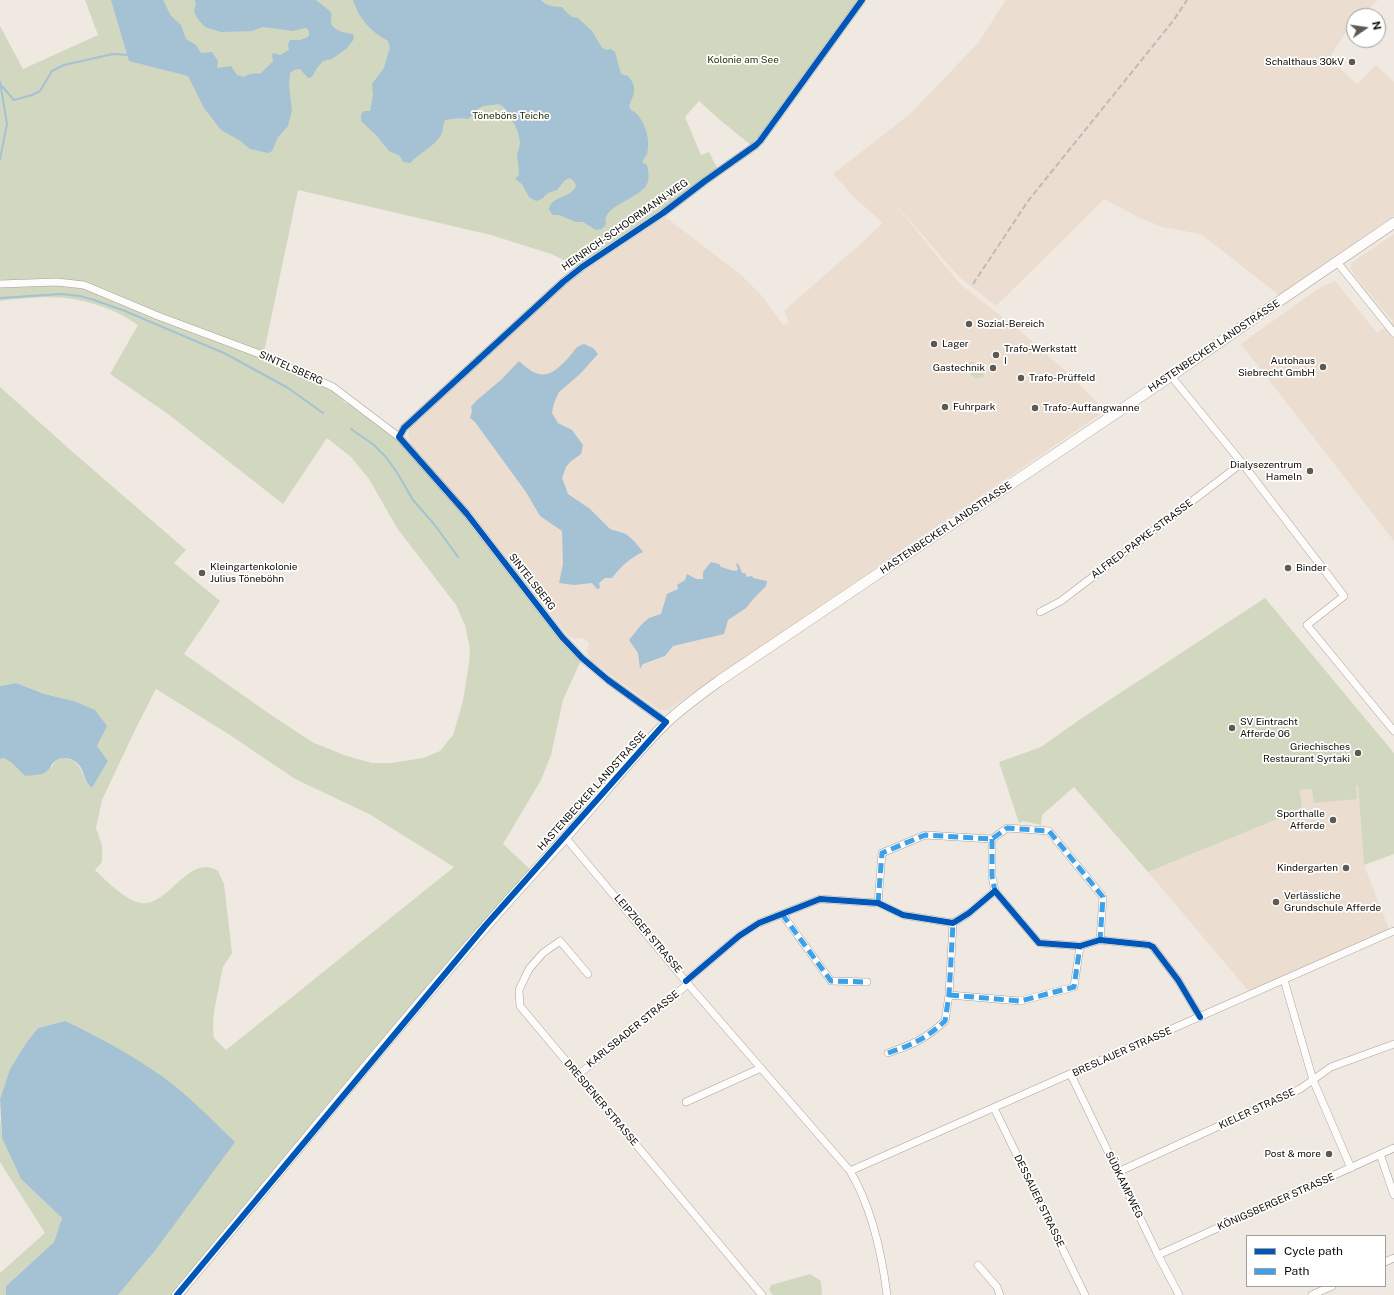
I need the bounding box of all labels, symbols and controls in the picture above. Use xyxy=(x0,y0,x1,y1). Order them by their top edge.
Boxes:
north arrow xyxy=(1346,8,1386,48)
text: N xyxy=(1370,20,1384,31)
park label: Kolonie am See xyxy=(707,54,779,66)
place label: Schalthaus 30kV xyxy=(1265,56,1344,68)
marker: Schalthaus 30kV xyxy=(1347,57,1357,67)
park label: Töneböns Teiche xyxy=(472,110,550,122)
street label: HEINRICH-SCHOORMANN-WEG xyxy=(559,177,691,273)
street label: HASTENBECKER LANDSTRASSE xyxy=(1146,297,1282,395)
place label: Sozial-Bereich xyxy=(977,318,1044,330)
marker: Sozial-Bereich xyxy=(964,319,974,329)
place label: Lager xyxy=(942,338,969,350)
marker: Lager xyxy=(929,339,939,349)
place label: Trafo-Werkstatt I xyxy=(1004,343,1077,366)
street label: SINTELSBERG xyxy=(257,349,325,387)
marker: Trafo-Werkstatt I xyxy=(991,350,1001,360)
place label: Autohaus Siebrecht GmbH xyxy=(1238,355,1315,378)
place label: Gastechnik xyxy=(933,362,985,374)
marker: Autohaus Siebrecht GmbH xyxy=(1318,362,1328,372)
marker: Gastechnik xyxy=(988,363,998,373)
place label: Trafo-Prüffeld xyxy=(1029,372,1095,384)
marker: Trafo-Prüffeld xyxy=(1016,373,1026,383)
place label: Fuhrpark xyxy=(953,401,995,413)
marker: Fuhrpark xyxy=(940,402,950,412)
place label: Trafo-Auffangwanne xyxy=(1043,402,1139,414)
marker: Trafo-Auffangwanne xyxy=(1030,403,1040,413)
place label: Dialysezentrum Hameln xyxy=(1230,459,1302,482)
marker: Dialysezentrum Hameln xyxy=(1305,466,1315,476)
street label: HASTENBECKER LANDSTRASSE xyxy=(878,479,1014,577)
street label: ALFRED-PAPKE-STRASSE xyxy=(1089,497,1195,581)
street label: SINTELSBERG xyxy=(506,551,558,613)
place label: Kleingartenkolonie Julius Töneböhn xyxy=(210,561,298,584)
place label: Binder xyxy=(1296,562,1327,574)
marker: Binder xyxy=(1283,563,1293,573)
marker: Kleingartenkolonie Julius Töneböhn xyxy=(197,568,207,578)
place label: SV Eintracht Afferde 06 xyxy=(1240,716,1298,740)
marker: SV Eintracht Afferde 06 xyxy=(1227,723,1237,733)
street label: HASTENBECKER LANDSTRASSE xyxy=(535,729,649,853)
place label: Griechisches Restaurant Syrtaki xyxy=(1263,741,1350,764)
marker: Griechisches Restaurant Syrtaki xyxy=(1353,748,1363,758)
place label: Sporthalle Afferde xyxy=(1276,808,1325,832)
marker: Sporthalle Afferde xyxy=(1328,815,1338,825)
place label: Kindergarten xyxy=(1277,862,1338,874)
marker: Kindergarten xyxy=(1341,863,1351,873)
place label: Verlässliche Grundschule Afferde xyxy=(1284,890,1381,914)
street label: LEIPZIGER STRASSE xyxy=(612,892,684,976)
marker: Verlässliche Grundschule Afferde xyxy=(1271,897,1281,907)
street label: KARLSBADER STRASSE xyxy=(584,988,682,1070)
street label: BRESLAUER STRASSE xyxy=(1070,1025,1174,1079)
street label: DRESDENER STRASSE xyxy=(561,1058,641,1148)
street label: KIELER STRASSE xyxy=(1217,1086,1297,1132)
place label: Post & more xyxy=(1265,1148,1321,1160)
marker: Post & more xyxy=(1324,1149,1334,1159)
street label: SÜDKAMPWEG xyxy=(1103,1150,1145,1220)
street label: DESSAUER STRASSE xyxy=(1011,1153,1067,1249)
street label: KÖNIGSBERGER STRASSE xyxy=(1216,1171,1336,1233)
legend xyxy=(1246,1235,1386,1287)
text: Cycle path xyxy=(1284,1244,1343,1258)
text: Path xyxy=(1284,1264,1310,1278)

